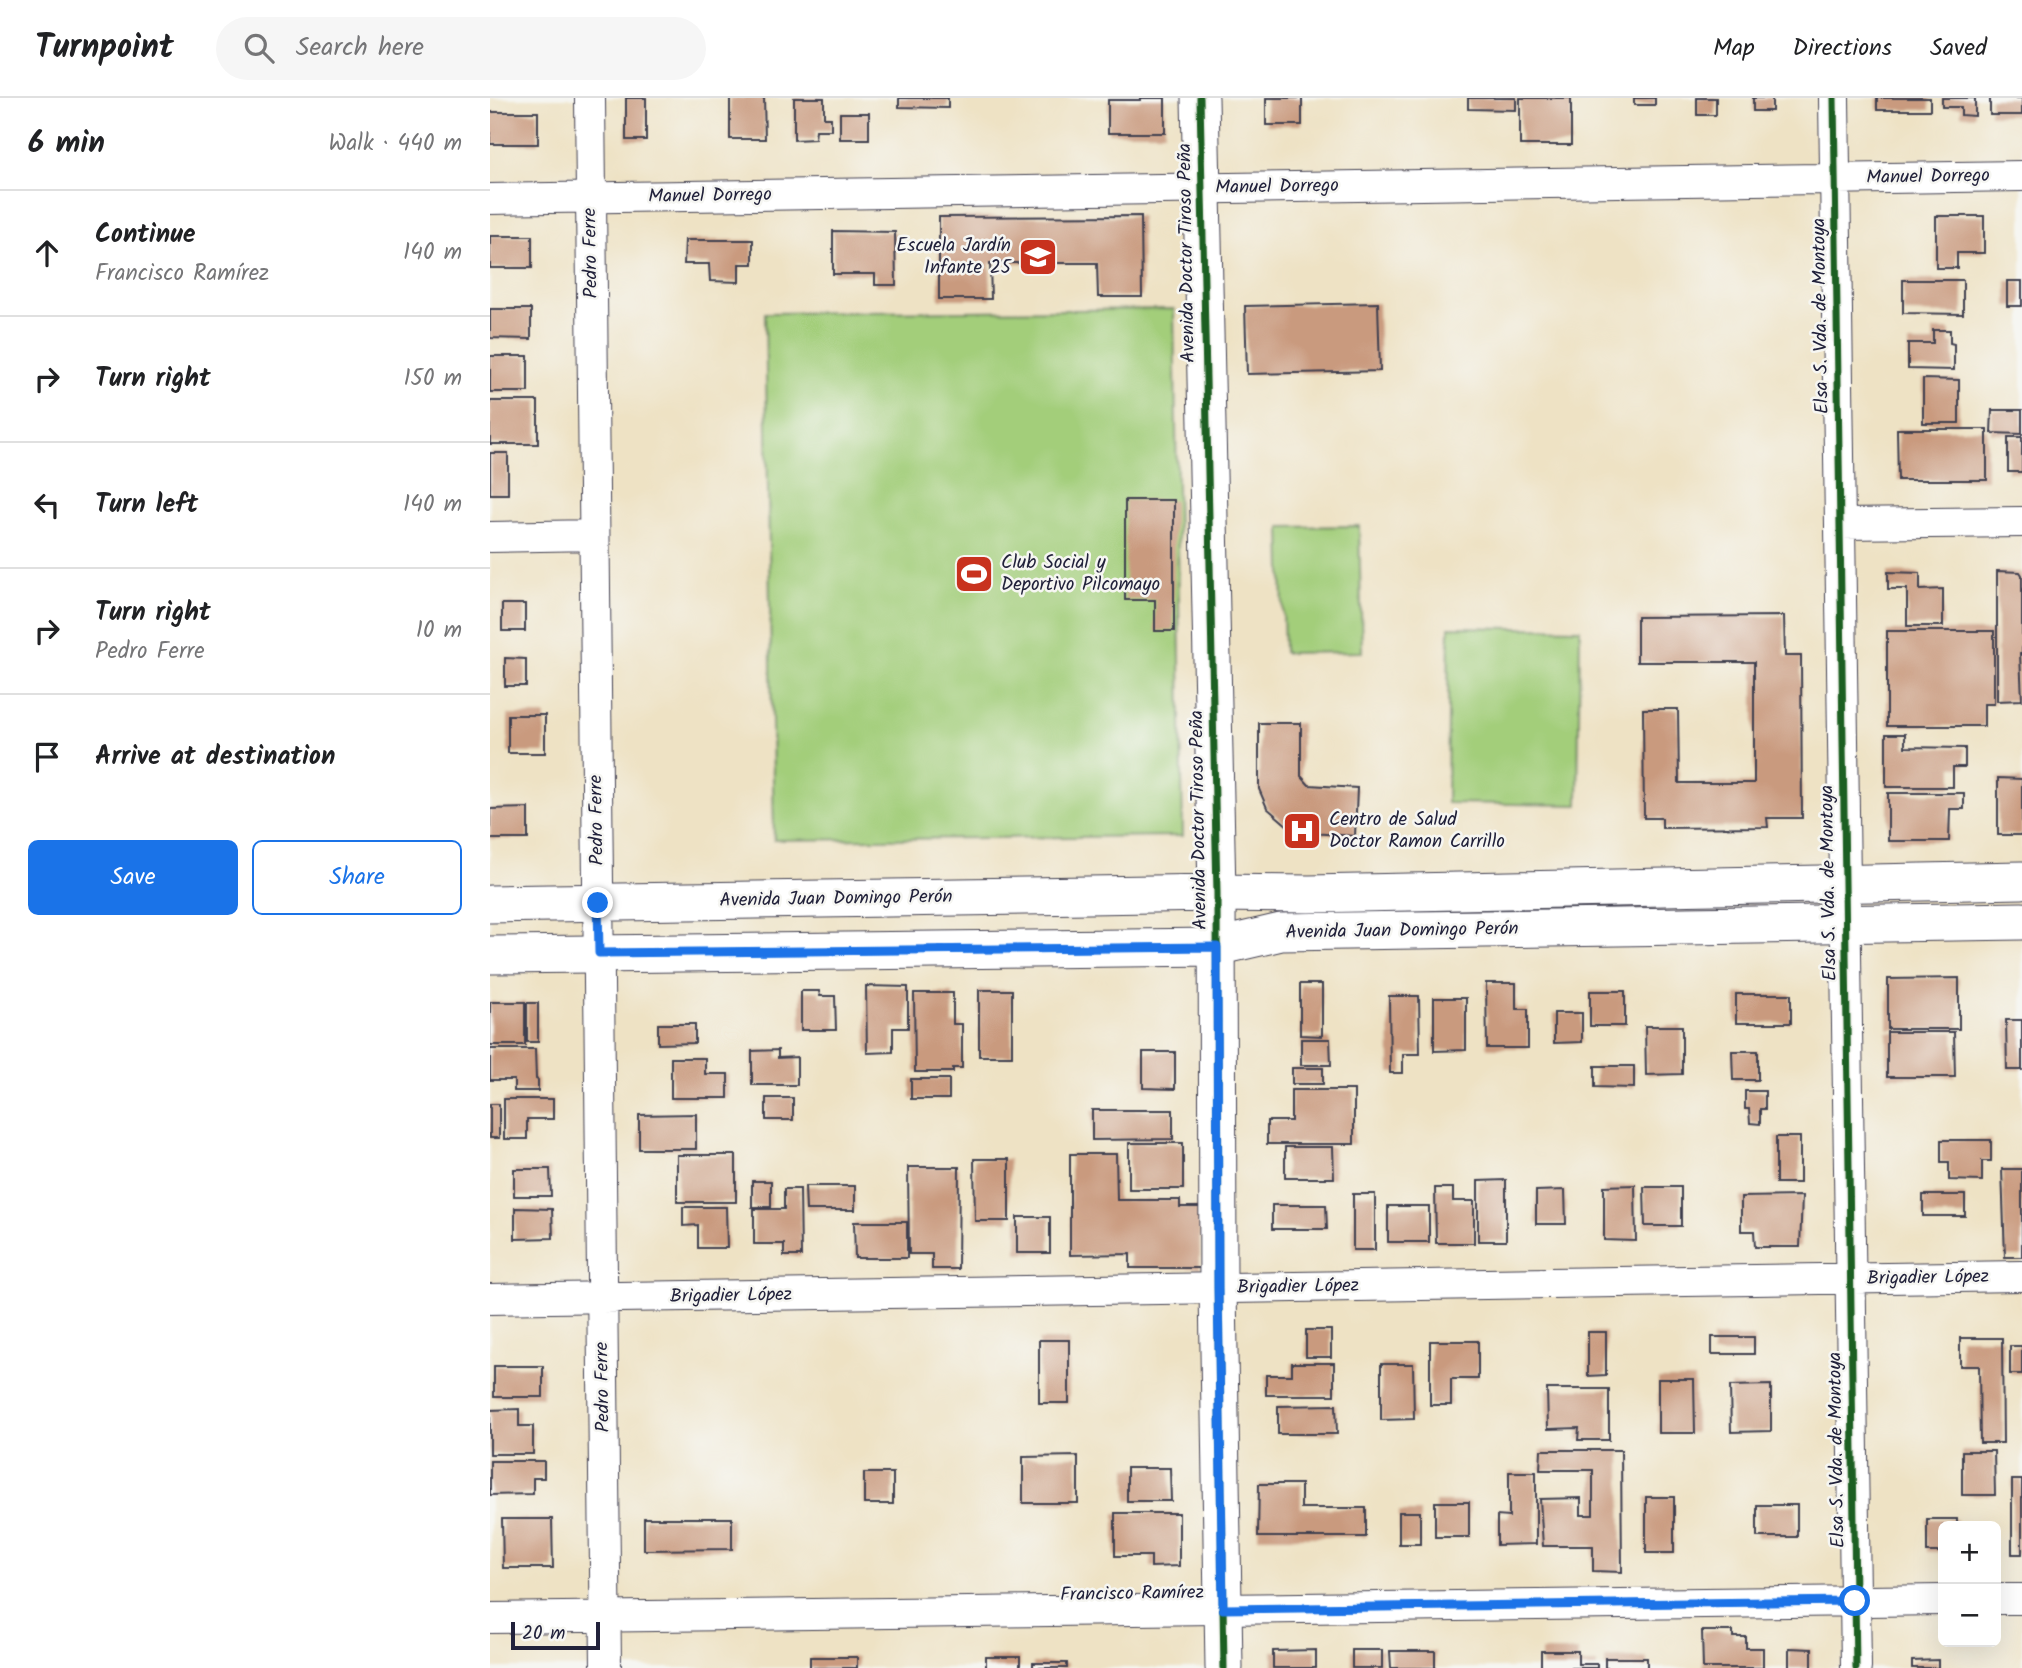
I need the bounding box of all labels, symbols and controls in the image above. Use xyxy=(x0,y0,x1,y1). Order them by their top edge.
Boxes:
search box xyxy=(216,17,706,80)
text: Turnpoint xyxy=(35,22,174,75)
text: Search here xyxy=(296,27,424,69)
icon: search xyxy=(240,29,278,67)
text: Map xyxy=(1713,29,1755,68)
text: Directions xyxy=(1793,29,1892,68)
text: Saved xyxy=(1930,29,1987,68)
text: 6 min xyxy=(28,120,105,168)
text: Walk · 440 m xyxy=(329,126,462,162)
street label: Avenida Doctor Tiroso Peña xyxy=(1170,143,1204,363)
street label: Manuel Dorrego xyxy=(1866,161,1990,193)
street label: Manuel Dorrego xyxy=(1215,171,1339,203)
street label: Manuel Dorrego xyxy=(648,180,772,212)
street label: Pedro Ferre xyxy=(575,207,607,298)
text: Continue xyxy=(95,214,196,256)
street label: Elsa S. Vda. de Montoya xyxy=(1804,218,1838,414)
place label: Escuela Jardín Infante 25 xyxy=(896,231,1013,283)
icon: ahead xyxy=(28,234,66,272)
text: 140 m xyxy=(403,235,462,271)
school or university icon: Escuela Jardín Infante 25 xyxy=(1017,236,1059,278)
text: Francisco Ramírez xyxy=(95,256,269,292)
text: Turn right xyxy=(95,358,211,400)
icon: right xyxy=(28,360,66,398)
text: 150 m xyxy=(403,361,462,397)
text: Turn left xyxy=(95,484,198,526)
icon: left xyxy=(28,486,66,524)
text: 140 m xyxy=(403,487,462,523)
place label: Club Social y Deportivo Pilcomayo xyxy=(1001,548,1160,600)
sports icon: Club Social y Deportivo Pilcomayo xyxy=(953,553,995,595)
text: Turn right xyxy=(95,592,211,634)
icon: right xyxy=(28,612,66,650)
text: 10 m xyxy=(416,613,462,649)
text: Pedro Ferre xyxy=(95,634,205,670)
street label: Avenida Doctor Tiroso Peña xyxy=(1182,710,1216,930)
text: Arrive at destination xyxy=(95,736,335,778)
icon: arrive xyxy=(28,738,66,776)
street label: Pedro Ferre xyxy=(581,774,613,865)
street label: Elsa S. Vda. de Montoya xyxy=(1812,785,1846,981)
place label: Centro de Salud Doctor Ramon Carrillo xyxy=(1329,805,1505,857)
hospital icon: Centro de Salud Doctor Ramon Carrillo xyxy=(1281,810,1323,852)
button: Save xyxy=(28,840,238,915)
button: Share xyxy=(252,840,462,915)
street label: Avenida Juan Domingo Perón xyxy=(719,882,953,916)
route end xyxy=(582,887,613,918)
street label: Avenida Juan Domingo Perón xyxy=(1285,914,1519,948)
street label: Brigadier López xyxy=(1867,1262,1989,1294)
street label: Brigadier López xyxy=(1237,1271,1359,1303)
street label: Brigadier López xyxy=(670,1280,792,1312)
street label: Pedro Ferre xyxy=(587,1341,619,1432)
street label: Elsa S. Vda. de Montoya xyxy=(1820,1352,1854,1548)
map controls xyxy=(1938,1521,2001,1647)
button: + xyxy=(1938,1521,2001,1584)
street label: Francisco Ramírez xyxy=(1060,1578,1204,1610)
button: − xyxy=(1938,1584,2001,1647)
route start xyxy=(1839,1585,1870,1616)
scale bar xyxy=(511,1619,600,1651)
text: 20 m xyxy=(522,1619,565,1649)

